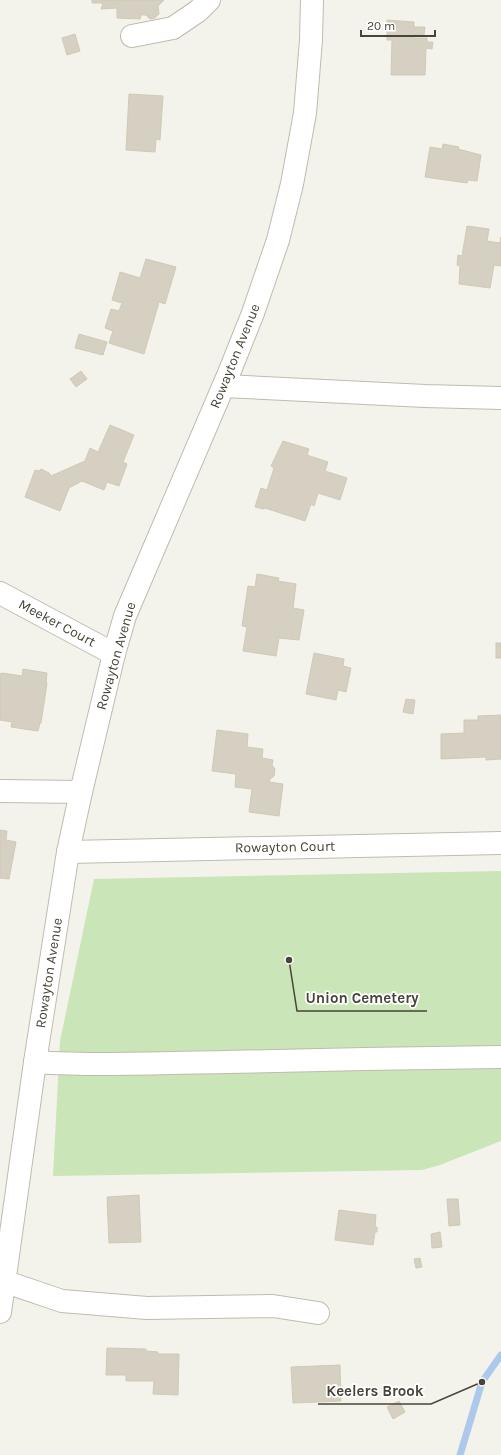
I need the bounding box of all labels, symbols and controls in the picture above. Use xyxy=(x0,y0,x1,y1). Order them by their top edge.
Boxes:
scale bar xyxy=(361,12,435,38)
text: 20 m xyxy=(367,19,395,33)
street label: Rowayton Avenue xyxy=(206,301,264,411)
street label: Meeker Court xyxy=(16,596,98,650)
street label: Rowayton Avenue xyxy=(92,600,140,712)
street label: Rowayton Court xyxy=(235,838,335,856)
street label: Rowayton Avenue xyxy=(32,917,66,1029)
callout: Union Cemetery xyxy=(297,984,427,1011)
text: Union Cemetery xyxy=(305,989,419,1007)
callout: Keelers Brook xyxy=(318,1377,431,1404)
text: Keelers Brook xyxy=(326,1382,424,1400)

